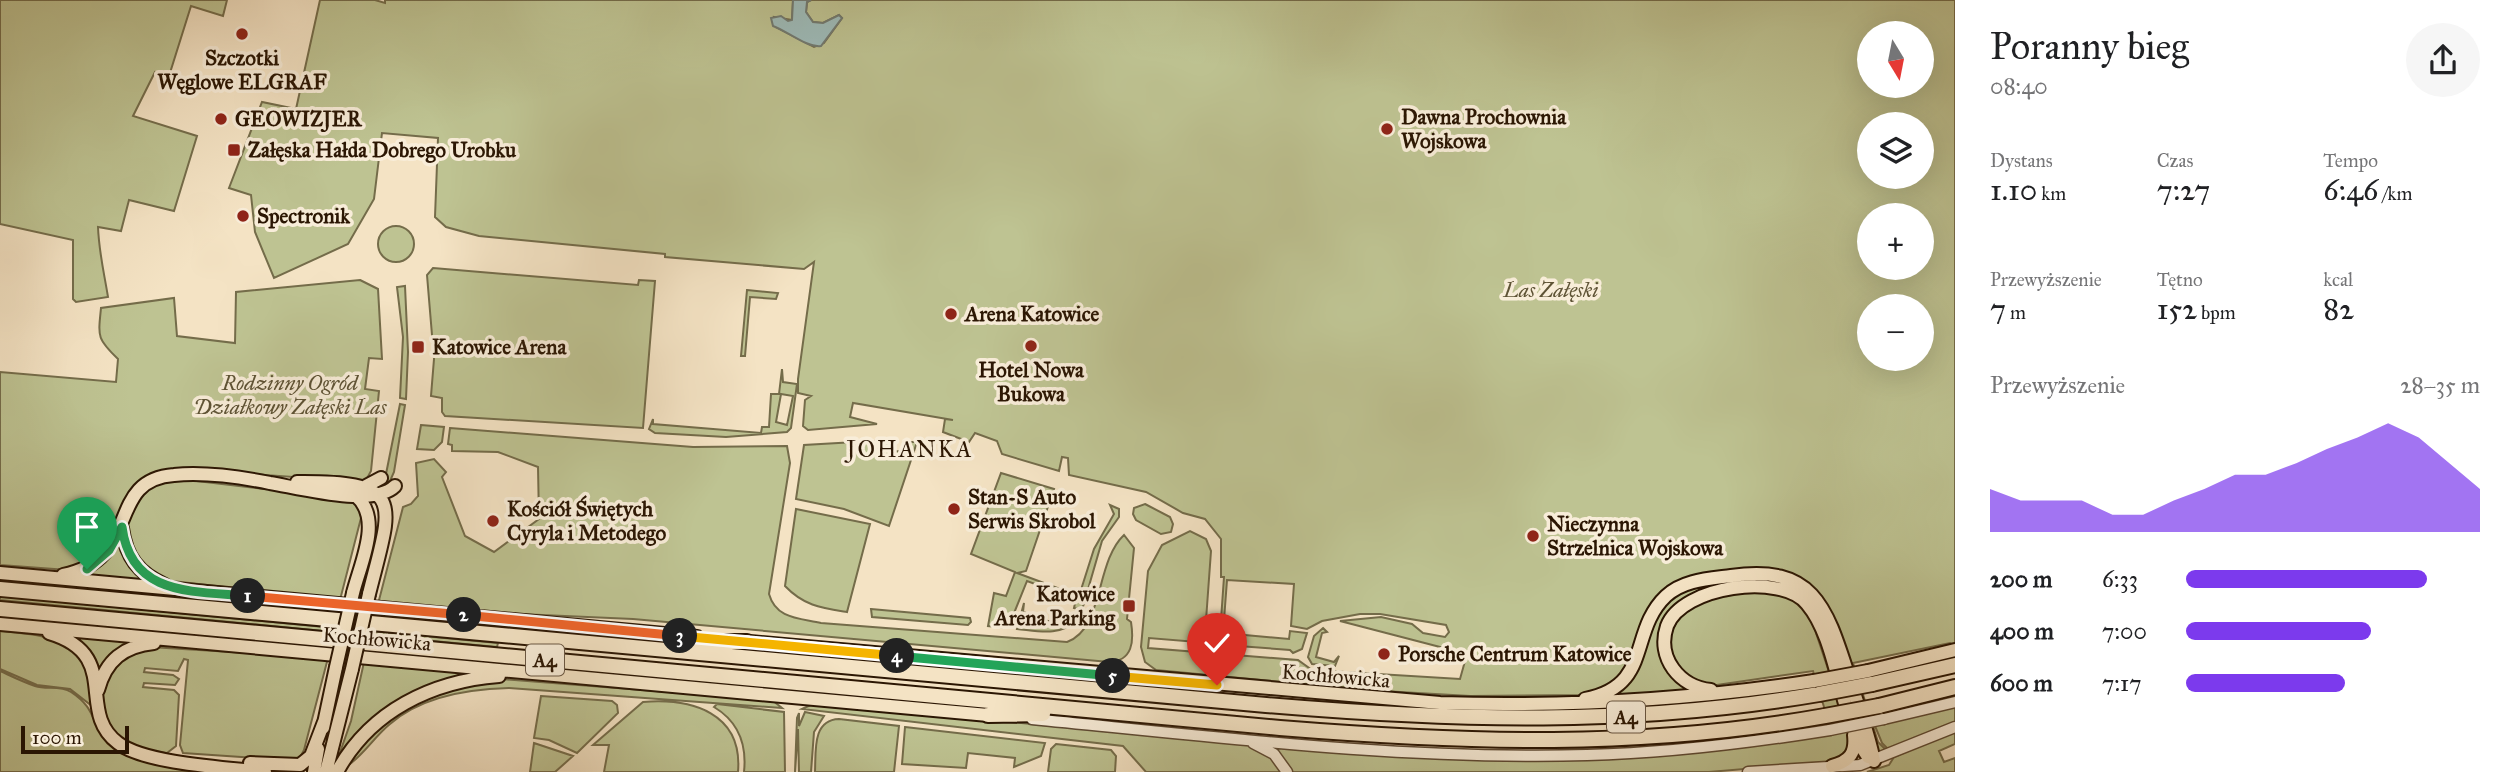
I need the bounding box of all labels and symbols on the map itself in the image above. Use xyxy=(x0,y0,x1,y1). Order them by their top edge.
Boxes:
north arrow xyxy=(1857,21,1934,98)
marker: Szczotki Węglowe ELGRAF xyxy=(234,26,250,42)
place label: Szczotki Węglowe ELGRAF xyxy=(157,45,327,95)
place label: Dawna Prochownia Wojskowa xyxy=(1401,104,1567,154)
place label: GEOWIZJER xyxy=(235,106,363,133)
marker: GEOWIZJER xyxy=(213,111,229,127)
marker: Dawna Prochownia Wojskowa xyxy=(1379,121,1395,137)
place label: Załęska Hałda Dobrego Urobku xyxy=(248,137,517,163)
marker: Załęska Hałda Dobrego Urobku xyxy=(226,142,242,158)
place label: Spectronik xyxy=(257,203,351,229)
marker: Spectronik xyxy=(235,208,251,224)
park label: Las Załęski xyxy=(1502,277,1599,303)
place label: Arena Katowice xyxy=(963,301,1100,327)
marker: Arena Katowice xyxy=(943,306,959,322)
place label: Katowice Arena xyxy=(432,334,567,360)
marker: Hotel Nowa Bukowa xyxy=(1023,338,1039,354)
marker: Katowice Arena xyxy=(410,339,426,355)
place label: Hotel Nowa Bukowa xyxy=(978,357,1085,407)
park label: Rodzinny Ogród Działkowy Załęski Las xyxy=(194,370,387,420)
district label: JOHANKA xyxy=(844,435,973,463)
place label: Stan-S Auto Serwis Skrobol xyxy=(968,484,1097,534)
place label: Kościół Świętych Cyryla i Metodego xyxy=(507,495,667,546)
pin xyxy=(57,497,117,569)
marker: Stan-S Auto Serwis Skrobol xyxy=(946,501,962,517)
place label: Nieczynna Strzelnica Wojskowa xyxy=(1547,511,1724,561)
marker: Kościół Świętych Cyryla i Metodego xyxy=(485,513,501,529)
marker: Nieczynna Strzelnica Wojskowa xyxy=(1525,528,1541,544)
pin: 1 xyxy=(230,578,266,614)
place label: Katowice Arena Parking xyxy=(993,581,1116,631)
pin: 2 xyxy=(447,598,482,632)
marker: Katowice Arena Parking xyxy=(1121,598,1137,614)
pin xyxy=(1187,613,1247,685)
pin: 3 xyxy=(662,618,698,654)
street label: Kochłowicka xyxy=(322,621,433,657)
pin: 4 xyxy=(880,638,914,674)
place label: Porsche Centrum Katowice xyxy=(1398,641,1632,667)
road number: A4 xyxy=(526,645,564,676)
marker: Porsche Centrum Katowice xyxy=(1376,646,1392,662)
pin: 5 xyxy=(1096,658,1130,694)
street label: Kochłowicka xyxy=(1281,658,1392,694)
road number: A4 xyxy=(1607,702,1645,732)
scale bar xyxy=(21,723,130,755)

